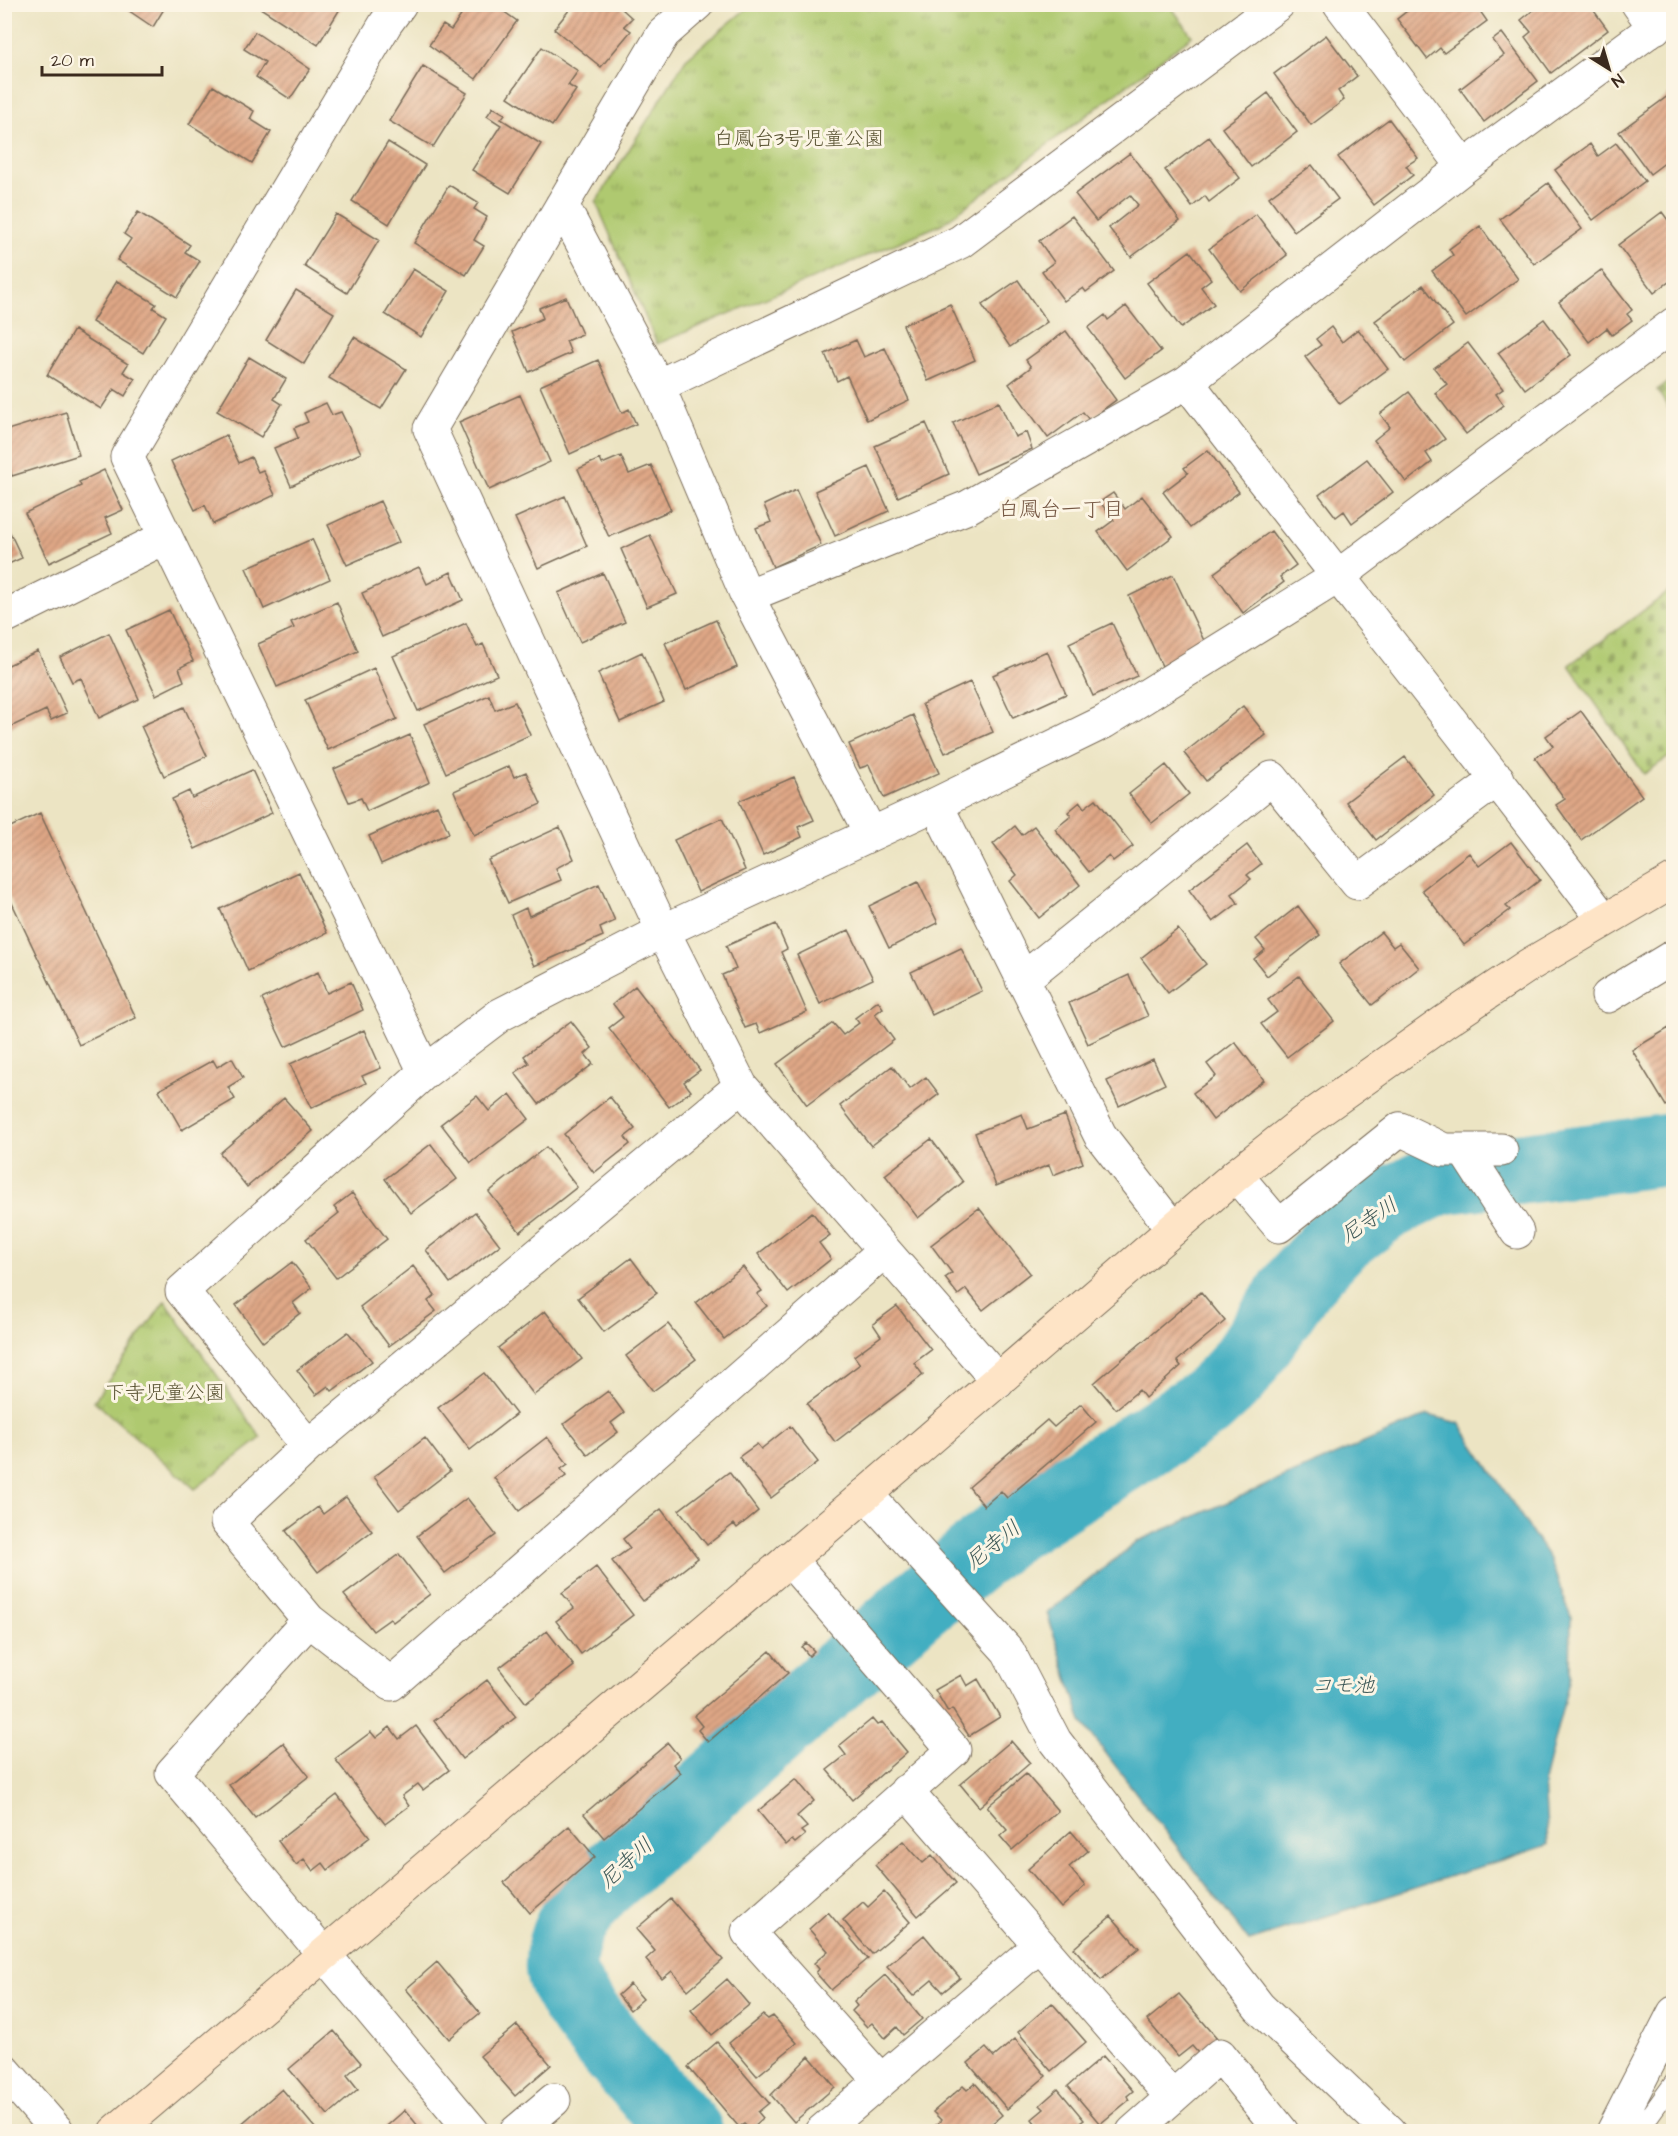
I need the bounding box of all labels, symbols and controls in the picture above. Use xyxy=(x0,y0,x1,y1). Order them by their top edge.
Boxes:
scale bar xyxy=(42,39,162,77)
north arrow xyxy=(1579,39,1639,99)
text: 20 m xyxy=(51,48,94,73)
text: N xyxy=(1607,68,1628,92)
park label: 白鳳台3号児童公園 xyxy=(714,125,884,153)
district label: 白鳳台一丁目 xyxy=(998,495,1124,524)
water label: 尼寺川 xyxy=(1335,1190,1403,1250)
park label: 下寺児童公園 xyxy=(105,1379,225,1407)
water label: 尼寺川 xyxy=(959,1514,1027,1576)
water label: コモ池 xyxy=(1312,1671,1375,1700)
water label: 尼寺川 xyxy=(593,1831,659,1895)

